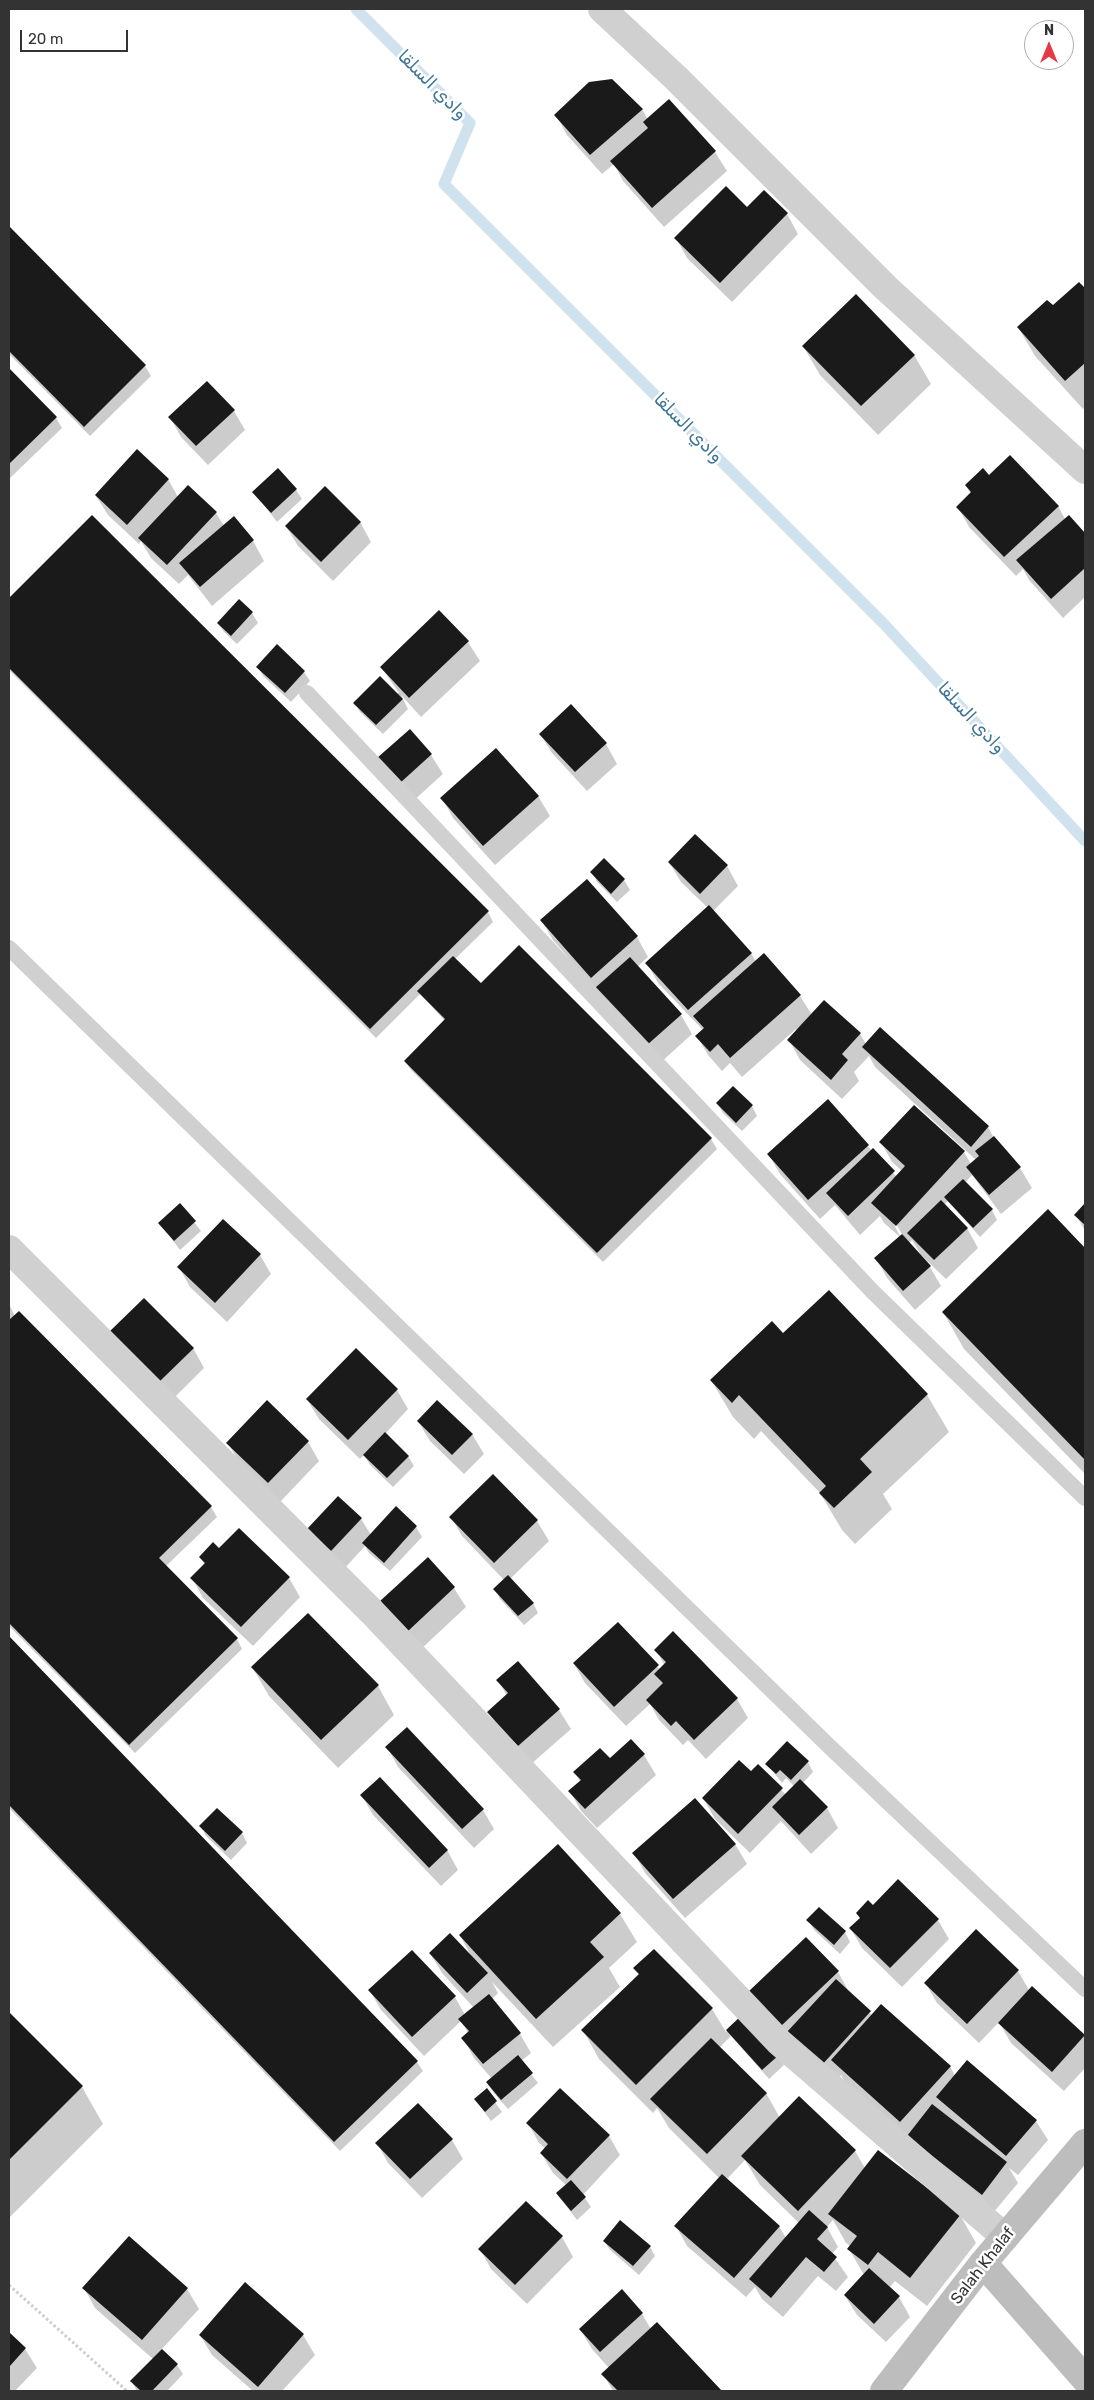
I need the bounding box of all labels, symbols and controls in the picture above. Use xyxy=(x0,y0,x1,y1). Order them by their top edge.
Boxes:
scale bar xyxy=(22,20,130,52)
north arrow xyxy=(1024,20,1074,70)
text: N xyxy=(1044,22,1054,39)
text: 20 m xyxy=(28,30,63,48)
water label: وادي السلقا xyxy=(393,46,471,124)
water label: وادي السلقا xyxy=(649,389,727,467)
water label: وادي السلقا xyxy=(933,678,1009,758)
street label: Salah Khalaf xyxy=(947,2224,1019,2308)

